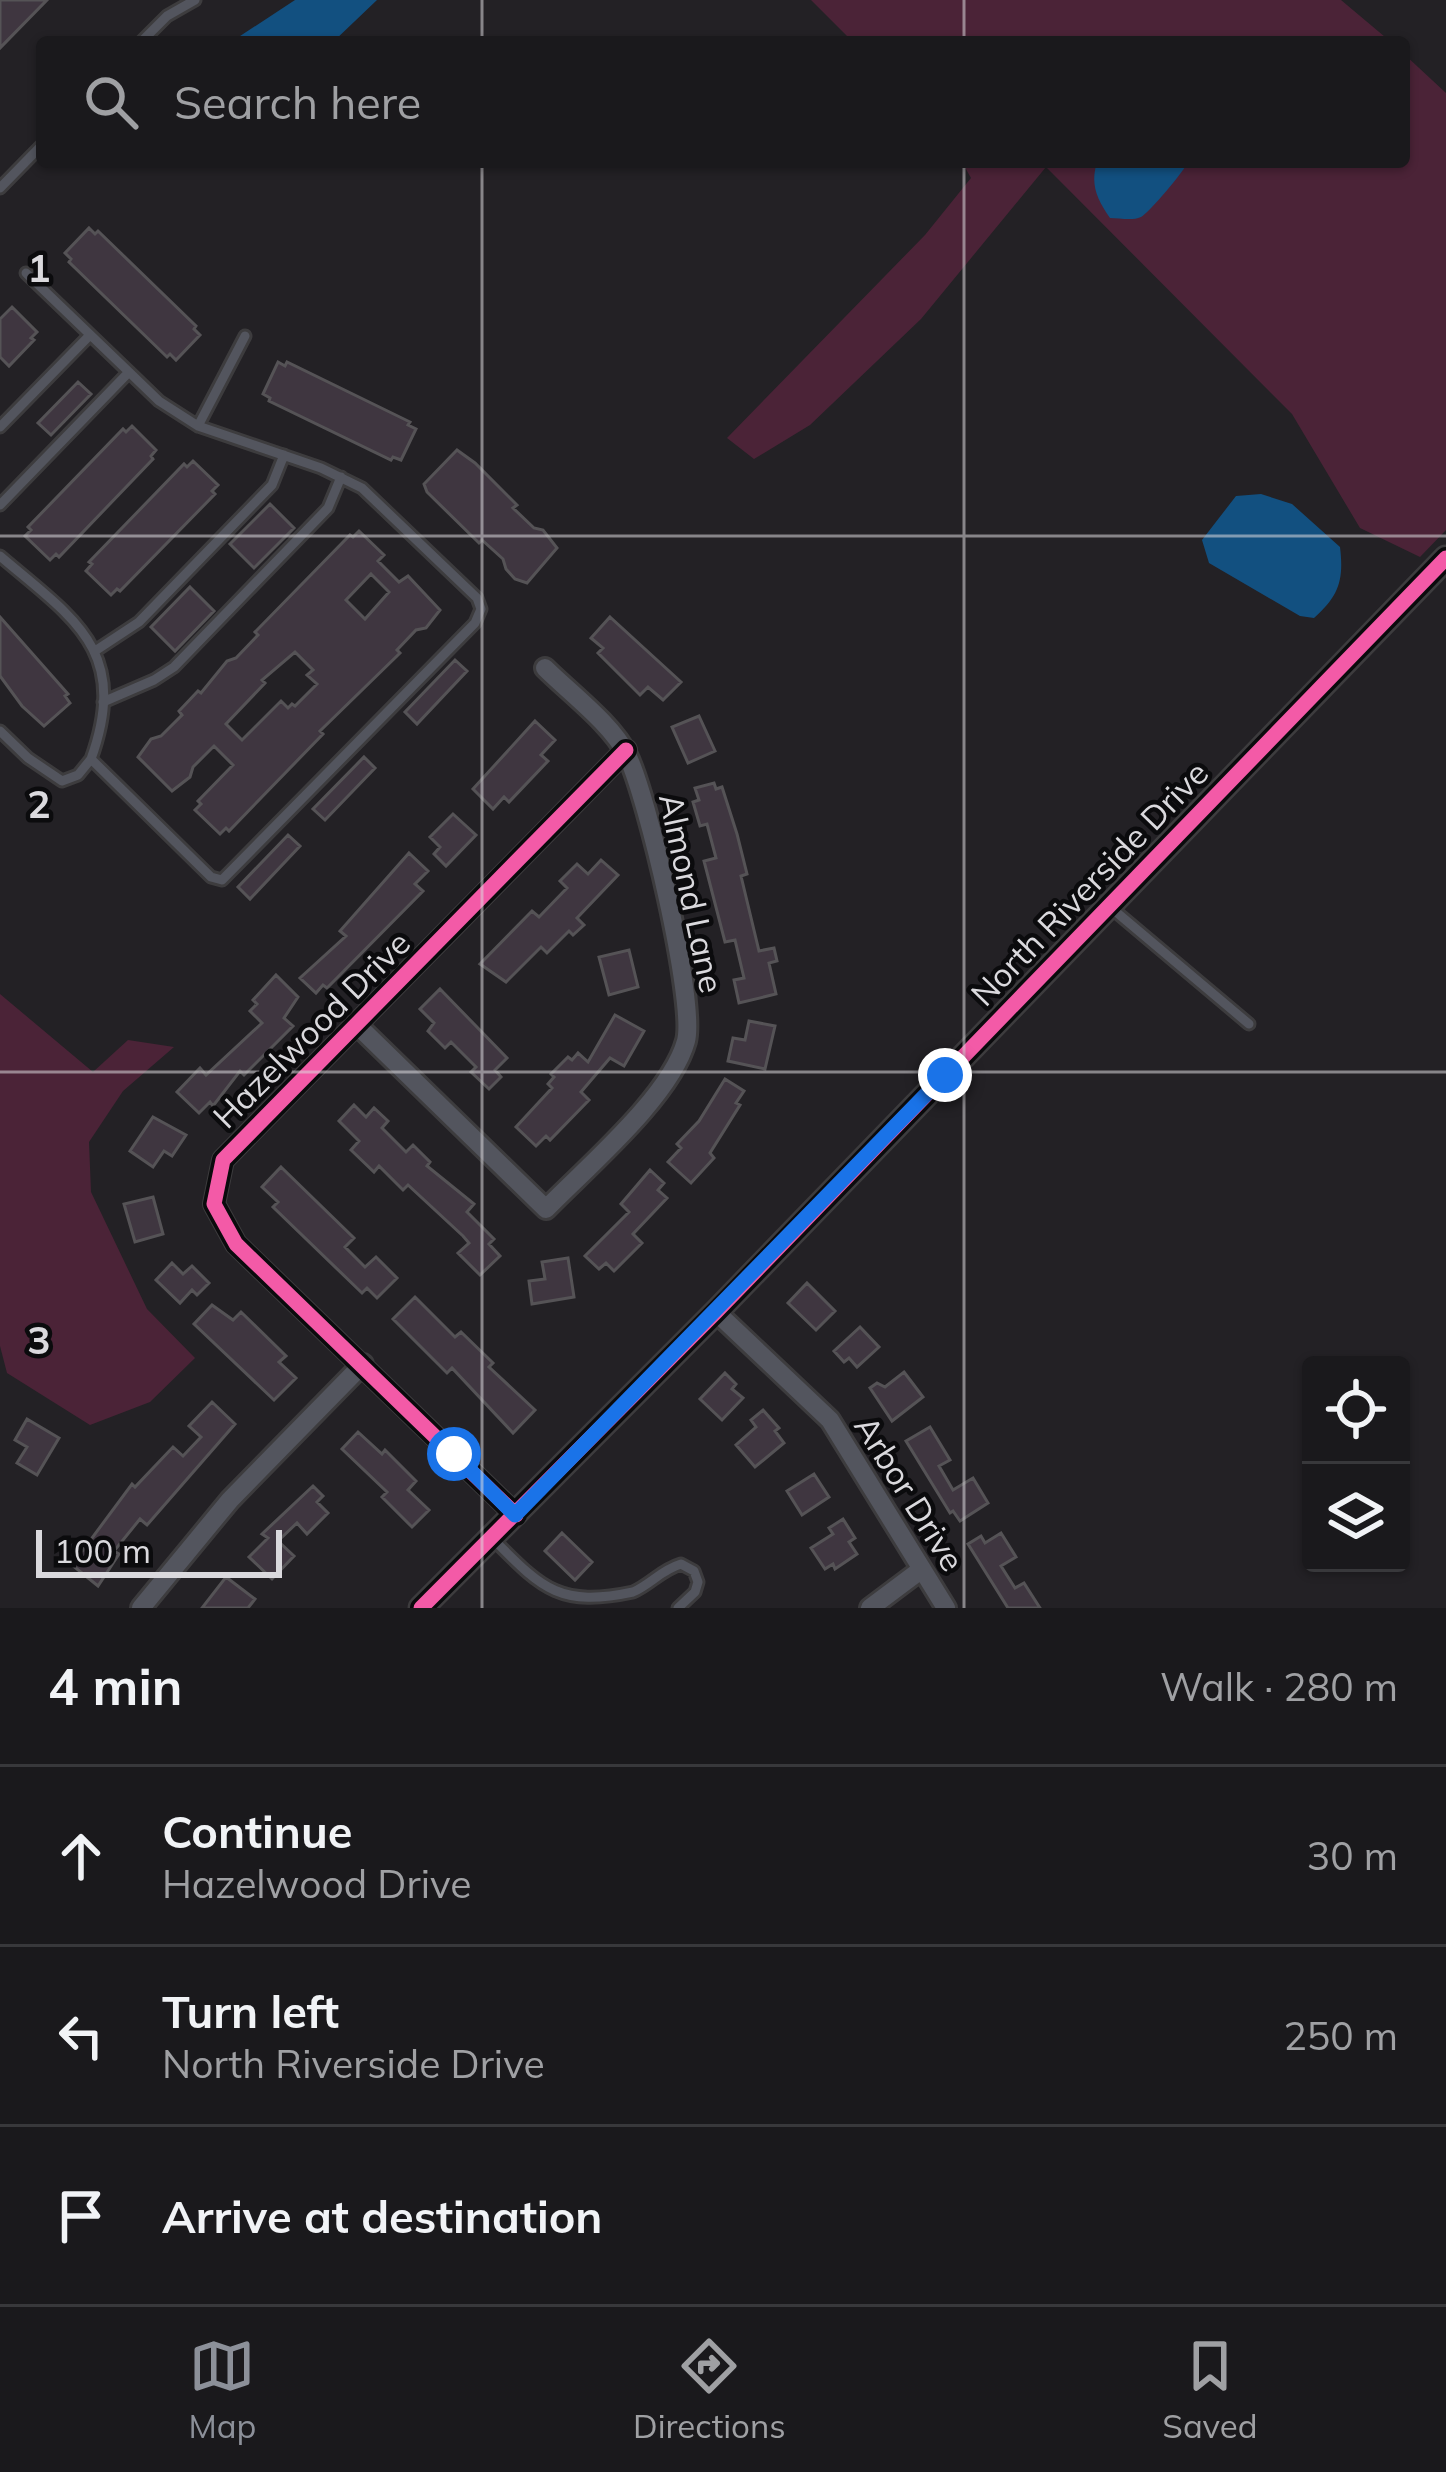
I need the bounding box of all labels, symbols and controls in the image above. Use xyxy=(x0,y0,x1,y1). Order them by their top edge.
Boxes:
search box xyxy=(36,36,1410,168)
icon: search xyxy=(78,69,144,135)
text: Search here xyxy=(174,74,421,130)
text: 1 xyxy=(27,243,51,292)
street label: North Riverside Drive xyxy=(962,752,1216,1014)
text: 2 xyxy=(27,779,51,828)
street label: Almond Lane xyxy=(651,790,733,996)
street label: Hazelwood Drive xyxy=(204,922,418,1136)
route end xyxy=(918,1048,972,1102)
text: 3 xyxy=(27,1315,51,1364)
map controls xyxy=(1302,1356,1410,1572)
button: locate xyxy=(1302,1356,1410,1464)
street label: Arbor Drive xyxy=(846,1408,974,1578)
route start xyxy=(427,1427,481,1481)
button: layers xyxy=(1302,1464,1410,1572)
scale bar xyxy=(36,1524,282,1577)
text: 100 m xyxy=(54,1530,151,1571)
text: 4 min xyxy=(48,1654,183,1718)
text: Walk · 280 m xyxy=(1160,1662,1398,1711)
text: Continue xyxy=(162,1803,352,1859)
icon: ahead xyxy=(48,1823,114,1889)
text: 30 m xyxy=(1307,1831,1398,1880)
text: Hazelwood Drive xyxy=(162,1859,472,1908)
text: Turn left xyxy=(162,1983,339,2039)
icon: left xyxy=(48,2003,114,2069)
text: 250 m xyxy=(1283,2011,1398,2060)
text: North Riverside Drive xyxy=(162,2039,545,2088)
icon: arrive xyxy=(48,2183,114,2249)
text: Arrive at destination xyxy=(162,2188,602,2244)
tab: Map xyxy=(188,2333,256,2446)
tab: Directions xyxy=(633,2333,786,2446)
tab: Saved xyxy=(1162,2333,1258,2446)

